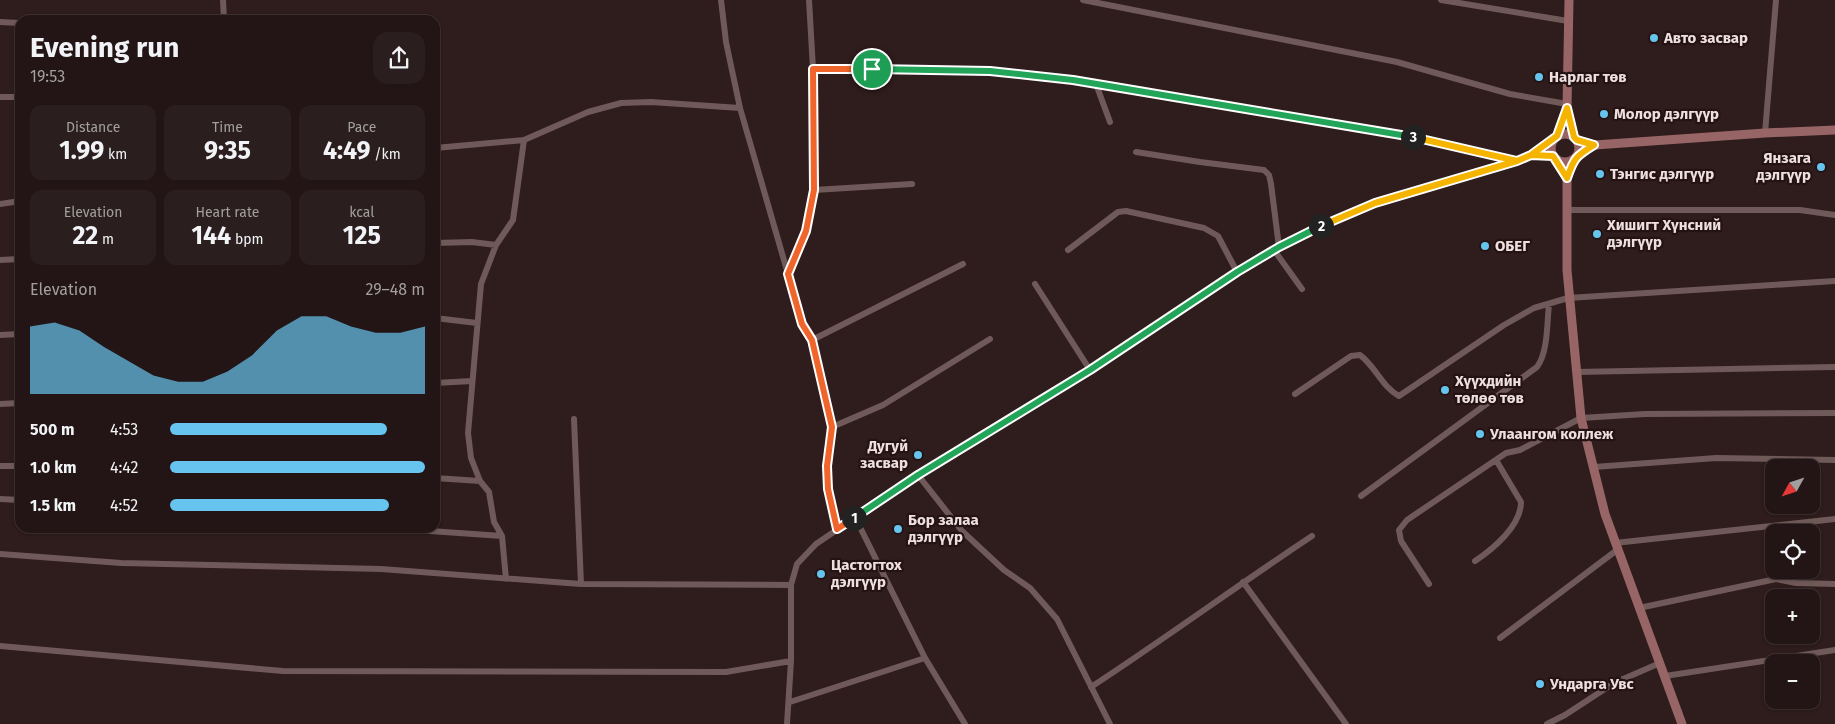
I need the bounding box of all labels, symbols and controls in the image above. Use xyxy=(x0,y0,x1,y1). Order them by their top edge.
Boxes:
place label: Авто засвар xyxy=(1663,29,1748,47)
text: Evening run xyxy=(30,31,179,64)
button: share xyxy=(373,32,425,84)
marker: Авто засвар xyxy=(1648,32,1660,44)
pin xyxy=(851,48,893,90)
icon: arrive xyxy=(858,55,886,83)
text: 19:53 xyxy=(30,67,65,86)
place label: Нарлаг төв xyxy=(1549,68,1627,86)
marker: Нарлаг төв xyxy=(1533,71,1545,83)
place label: Молор дэлгүүр xyxy=(1614,105,1719,123)
marker: Молор дэлгүүр xyxy=(1598,108,1610,120)
text: Distance xyxy=(66,119,120,136)
text: Time xyxy=(212,119,243,136)
text: Pace xyxy=(347,119,376,136)
pin: 3 xyxy=(1400,124,1426,150)
text: 3 xyxy=(1410,129,1417,146)
text: 1.99 xyxy=(59,136,104,166)
text: 9:35 xyxy=(204,136,251,166)
text: 4:49 xyxy=(323,136,371,166)
text: km xyxy=(104,146,127,163)
text: /km xyxy=(371,146,401,163)
place label: Янзага дэлгүүр xyxy=(1756,149,1811,184)
marker: Янзага дэлгүүр xyxy=(1815,161,1827,173)
place label: Тэнгис дэлгүүр xyxy=(1610,165,1714,183)
marker: Тэнгис дэлгүүр xyxy=(1594,168,1606,180)
text: Elevation xyxy=(64,204,123,221)
text: Heart rate xyxy=(196,204,259,221)
text: kcal xyxy=(349,204,374,221)
pin: 2 xyxy=(1308,214,1334,238)
place label: Хишигт Хүнсний дэлгүүр xyxy=(1606,216,1721,251)
text: 2 xyxy=(1318,218,1325,235)
text: 22 xyxy=(72,221,98,251)
text: 144 xyxy=(191,221,231,251)
text: 125 xyxy=(343,221,381,251)
marker: Хишигт Хүнсний дэлгүүр xyxy=(1591,228,1603,240)
text: m xyxy=(98,231,114,248)
text: bpm xyxy=(231,231,264,248)
place label: ОБЕГ xyxy=(1495,237,1530,255)
marker: ОБЕГ xyxy=(1479,240,1491,252)
text: Elevation xyxy=(30,280,97,299)
text: 29–48 m xyxy=(365,280,425,299)
place label: Хүүхдийн төлөө төв xyxy=(1454,372,1524,407)
marker: Хүүхдийн төлөө төв xyxy=(1439,384,1451,396)
text: 500 m xyxy=(30,420,75,439)
text: 4:53 xyxy=(110,420,138,439)
place label: Улаангом коллеж xyxy=(1489,425,1614,443)
marker: Улаангом коллеж xyxy=(1474,428,1486,440)
place label: Дугуй засвар xyxy=(860,437,908,472)
marker: Дугуй засвар xyxy=(912,449,924,461)
text: 1.0 km xyxy=(30,458,77,477)
text: 4:42 xyxy=(110,458,138,477)
north arrow xyxy=(1765,459,1820,514)
map controls xyxy=(1765,459,1820,709)
text: 1.5 km xyxy=(30,496,76,515)
text: 4:52 xyxy=(110,496,138,515)
pin: 1 xyxy=(842,506,866,530)
text: 1 xyxy=(851,510,858,527)
place label: Бор залаа дэлгүүр xyxy=(908,511,979,546)
marker: Бор залаа дэлгүүр xyxy=(892,523,904,535)
button: locate xyxy=(1765,524,1820,579)
place label: Цастогтох дэлгүүр xyxy=(831,556,902,591)
marker: Цастогтох дэлгүүр xyxy=(815,568,827,580)
button: + xyxy=(1765,589,1820,644)
button: − xyxy=(1765,654,1820,709)
place label: Ундарга Увс xyxy=(1549,675,1635,693)
marker: Ундарга Увс xyxy=(1534,678,1546,690)

